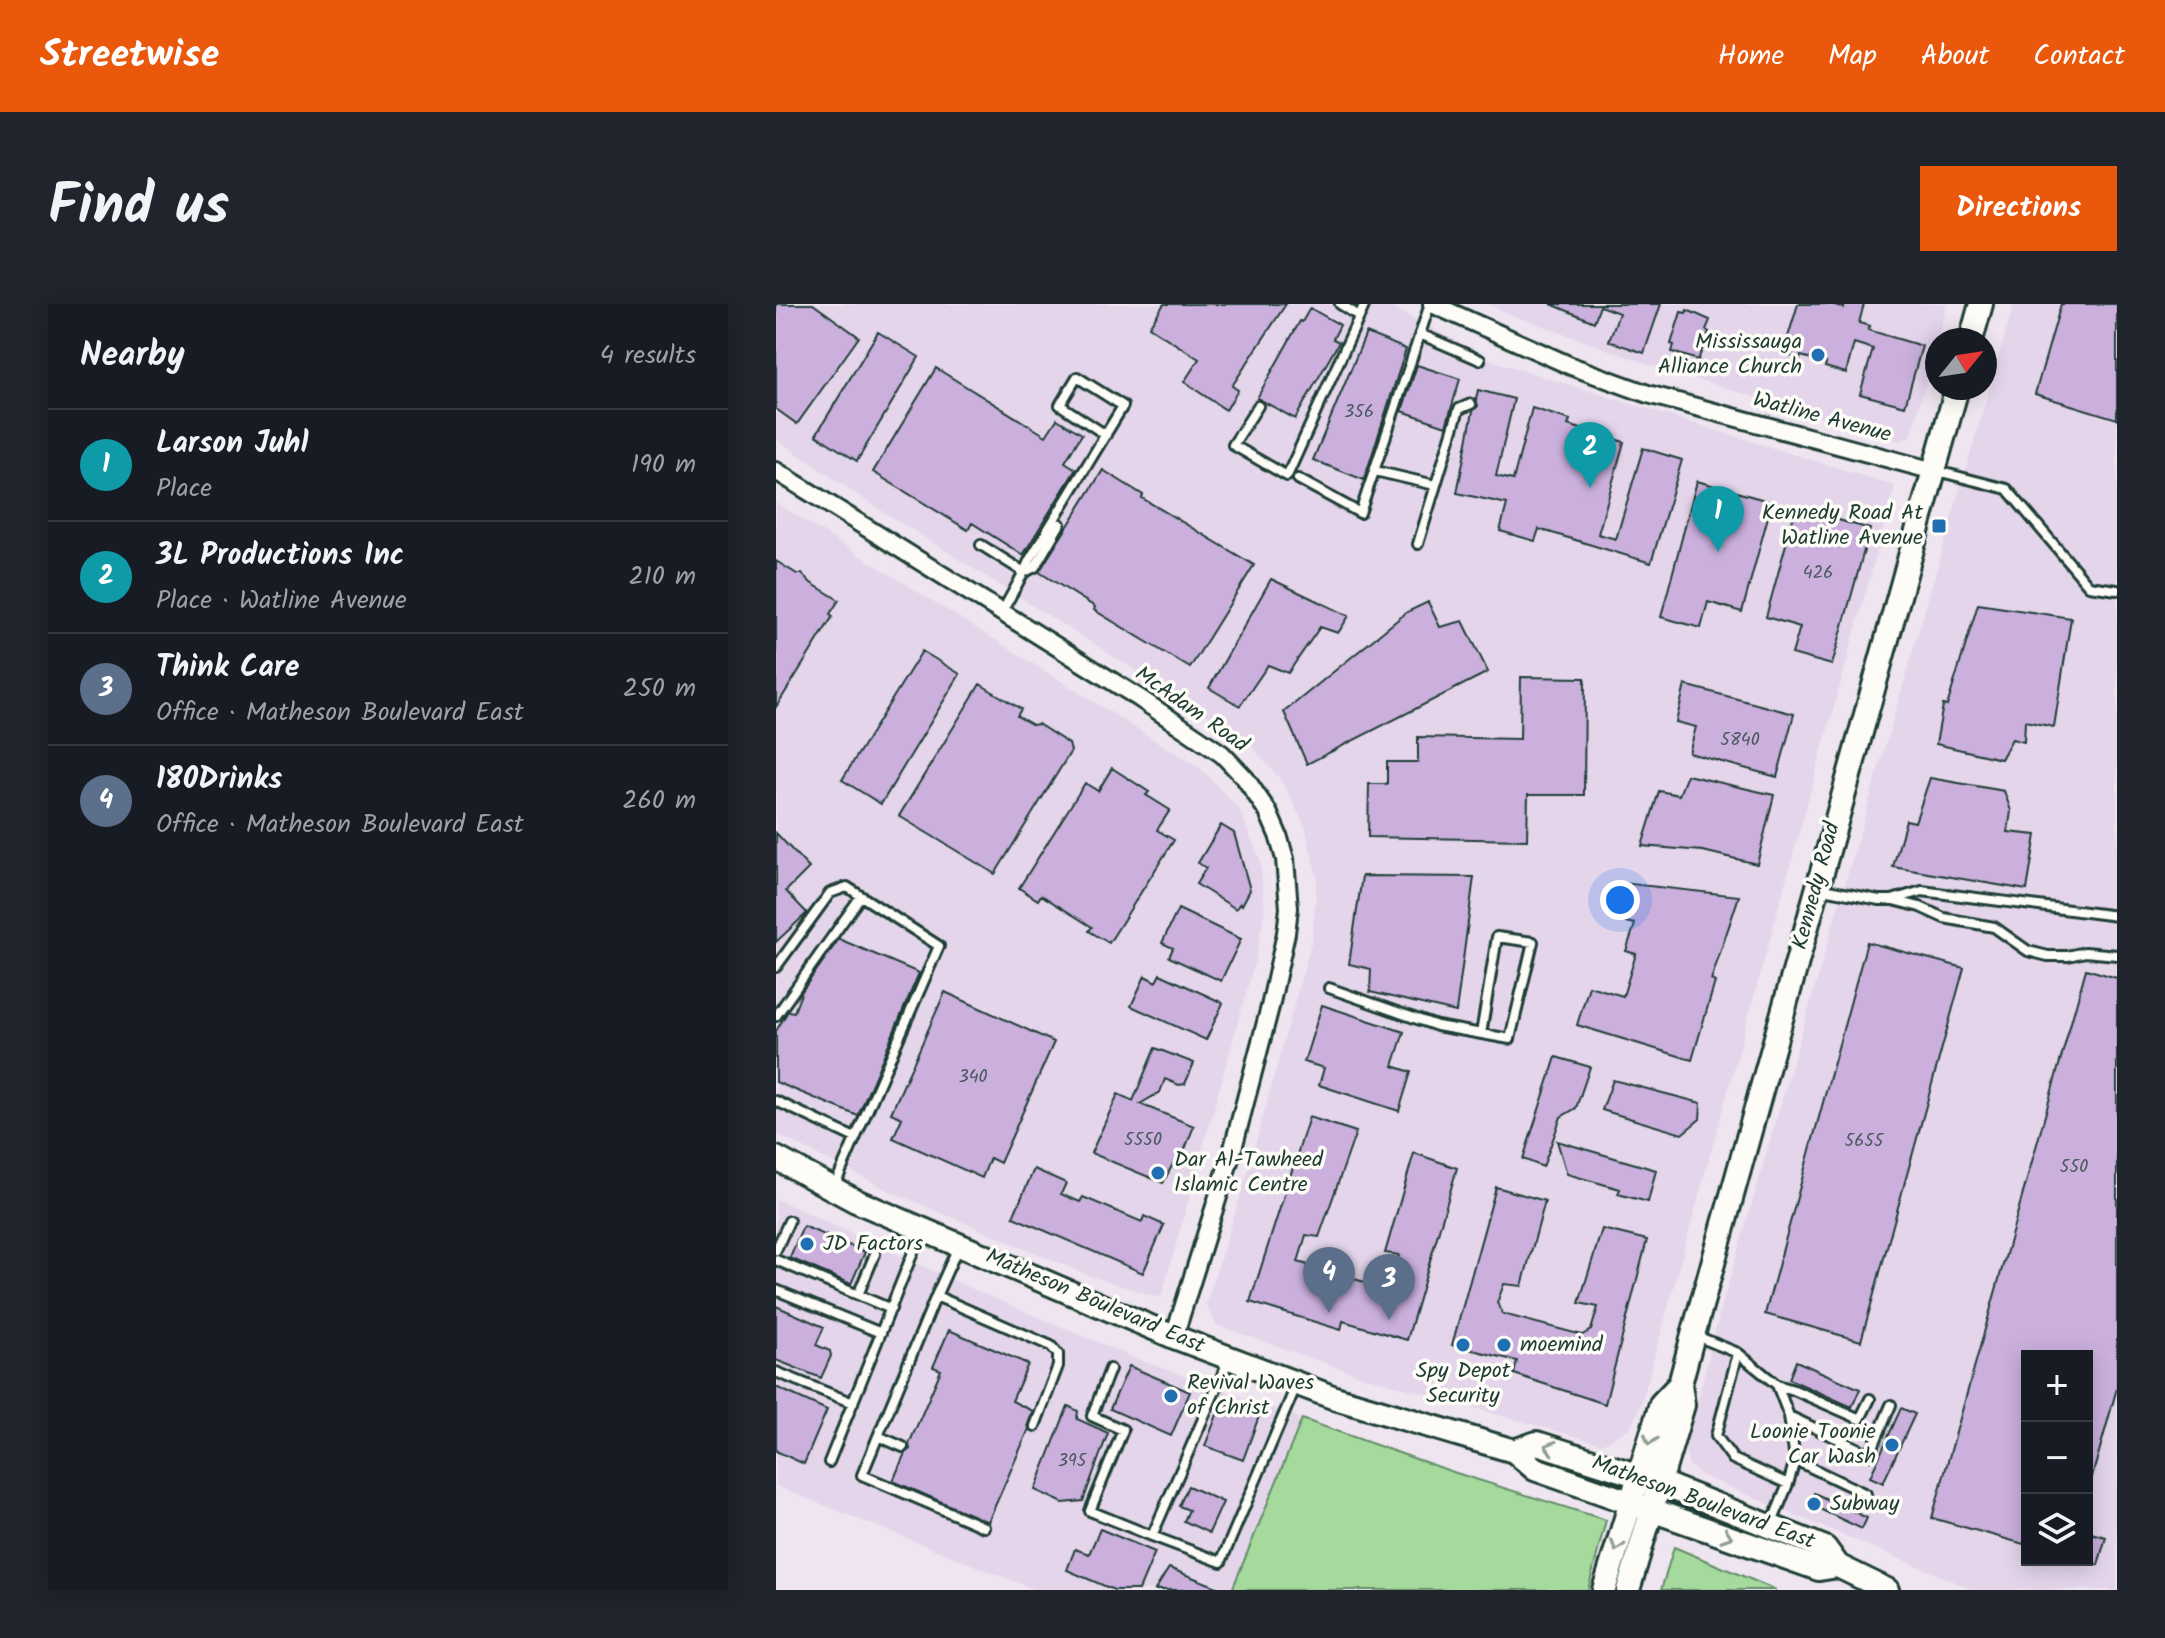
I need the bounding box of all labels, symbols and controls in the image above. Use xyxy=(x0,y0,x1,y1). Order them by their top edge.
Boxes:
text: Streetwise xyxy=(40,26,219,86)
text: Home xyxy=(1718,34,1784,79)
text: Map xyxy=(1828,34,1877,79)
text: About xyxy=(1921,34,1989,79)
text: Contact xyxy=(2033,34,2125,79)
text: Find us xyxy=(48,163,229,253)
button: Directions xyxy=(1920,166,2117,251)
place label: Mississauga Alliance Church xyxy=(1658,325,1802,385)
north arrow xyxy=(1925,328,1997,400)
text: Nearby xyxy=(80,329,185,383)
text: 4 results xyxy=(600,335,696,377)
marker: Mississauga Alliance Church xyxy=(1809,346,1827,364)
street label: Watline Avenue xyxy=(1749,383,1895,453)
house number: 356 xyxy=(1344,398,1374,427)
text: Larson Juhl xyxy=(156,420,308,468)
pin: 2 xyxy=(1564,422,1616,488)
text: 1 xyxy=(102,444,110,486)
text: 190 m xyxy=(631,444,696,486)
text: Place xyxy=(156,468,212,510)
pin: 1 xyxy=(1692,486,1744,552)
place label: Kennedy Road At Watline Avenue xyxy=(1762,496,1923,556)
marker: Kennedy Road At Watline Avenue xyxy=(1930,517,1948,535)
text: 3L Productions Inc xyxy=(156,532,405,580)
text: 2 xyxy=(98,556,114,598)
text: 210 m xyxy=(629,556,696,598)
house number: 426 xyxy=(1803,559,1833,588)
text: Place · Watline Avenue xyxy=(156,580,407,622)
text: Think Care xyxy=(156,644,299,692)
street label: McAdam Road xyxy=(1127,658,1256,763)
text: 3 xyxy=(99,668,113,710)
text: 250 m xyxy=(623,668,696,710)
text: Office · Matheson Boulevard East xyxy=(156,692,524,734)
house number: 5840 xyxy=(1720,726,1760,755)
text: 180Drinks xyxy=(156,756,282,804)
text: 4 xyxy=(99,780,113,822)
text: 260 m xyxy=(622,780,696,822)
text: Office · Matheson Boulevard East xyxy=(156,804,524,846)
street label: Kennedy Road xyxy=(1783,817,1851,954)
your location xyxy=(1600,880,1640,920)
house number: 340 xyxy=(958,1063,988,1092)
house number: 5550 xyxy=(1124,1126,1162,1155)
house number: 5655 xyxy=(1844,1127,1885,1156)
place label: Dar Al-Tawheed Islamic Centre xyxy=(1174,1143,1324,1203)
house number: 550 xyxy=(2060,1153,2088,1182)
marker: Dar Al-Tawheed Islamic Centre xyxy=(1149,1164,1167,1182)
place label: JD Factors xyxy=(823,1227,924,1262)
marker: JD Factors xyxy=(798,1235,816,1253)
street label: Matheson Boulevard East xyxy=(980,1240,1211,1364)
pin: 4 xyxy=(1303,1247,1355,1313)
pin: 3 xyxy=(1363,1254,1415,1320)
place label: moemind xyxy=(1520,1328,1604,1363)
marker: Spy Depot Security xyxy=(1454,1336,1472,1354)
marker: moemind xyxy=(1495,1336,1513,1354)
map controls xyxy=(2021,1350,2093,1566)
button: + xyxy=(2021,1350,2093,1422)
place label: Spy Depot Security xyxy=(1416,1354,1511,1414)
place label: Revival Waves of Christ xyxy=(1187,1366,1315,1426)
marker: Revival Waves of Christ xyxy=(1162,1387,1180,1405)
place label: Loonie Toonie Car Wash xyxy=(1750,1415,1876,1475)
button: − xyxy=(2021,1422,2093,1494)
one-way arrow xyxy=(1643,1433,1659,1446)
marker: Loonie Toonie Car Wash xyxy=(1883,1436,1901,1454)
one-way arrow xyxy=(1543,1440,1557,1456)
street label: Matheson Boulevard East xyxy=(1586,1446,1820,1560)
house number: 395 xyxy=(1058,1447,1088,1476)
place label: Subway xyxy=(1830,1487,1900,1522)
button: layers xyxy=(2021,1494,2093,1566)
marker: Subway xyxy=(1805,1495,1823,1513)
one-way arrow xyxy=(1719,1526,1733,1543)
one-way arrow xyxy=(1610,1539,1626,1553)

